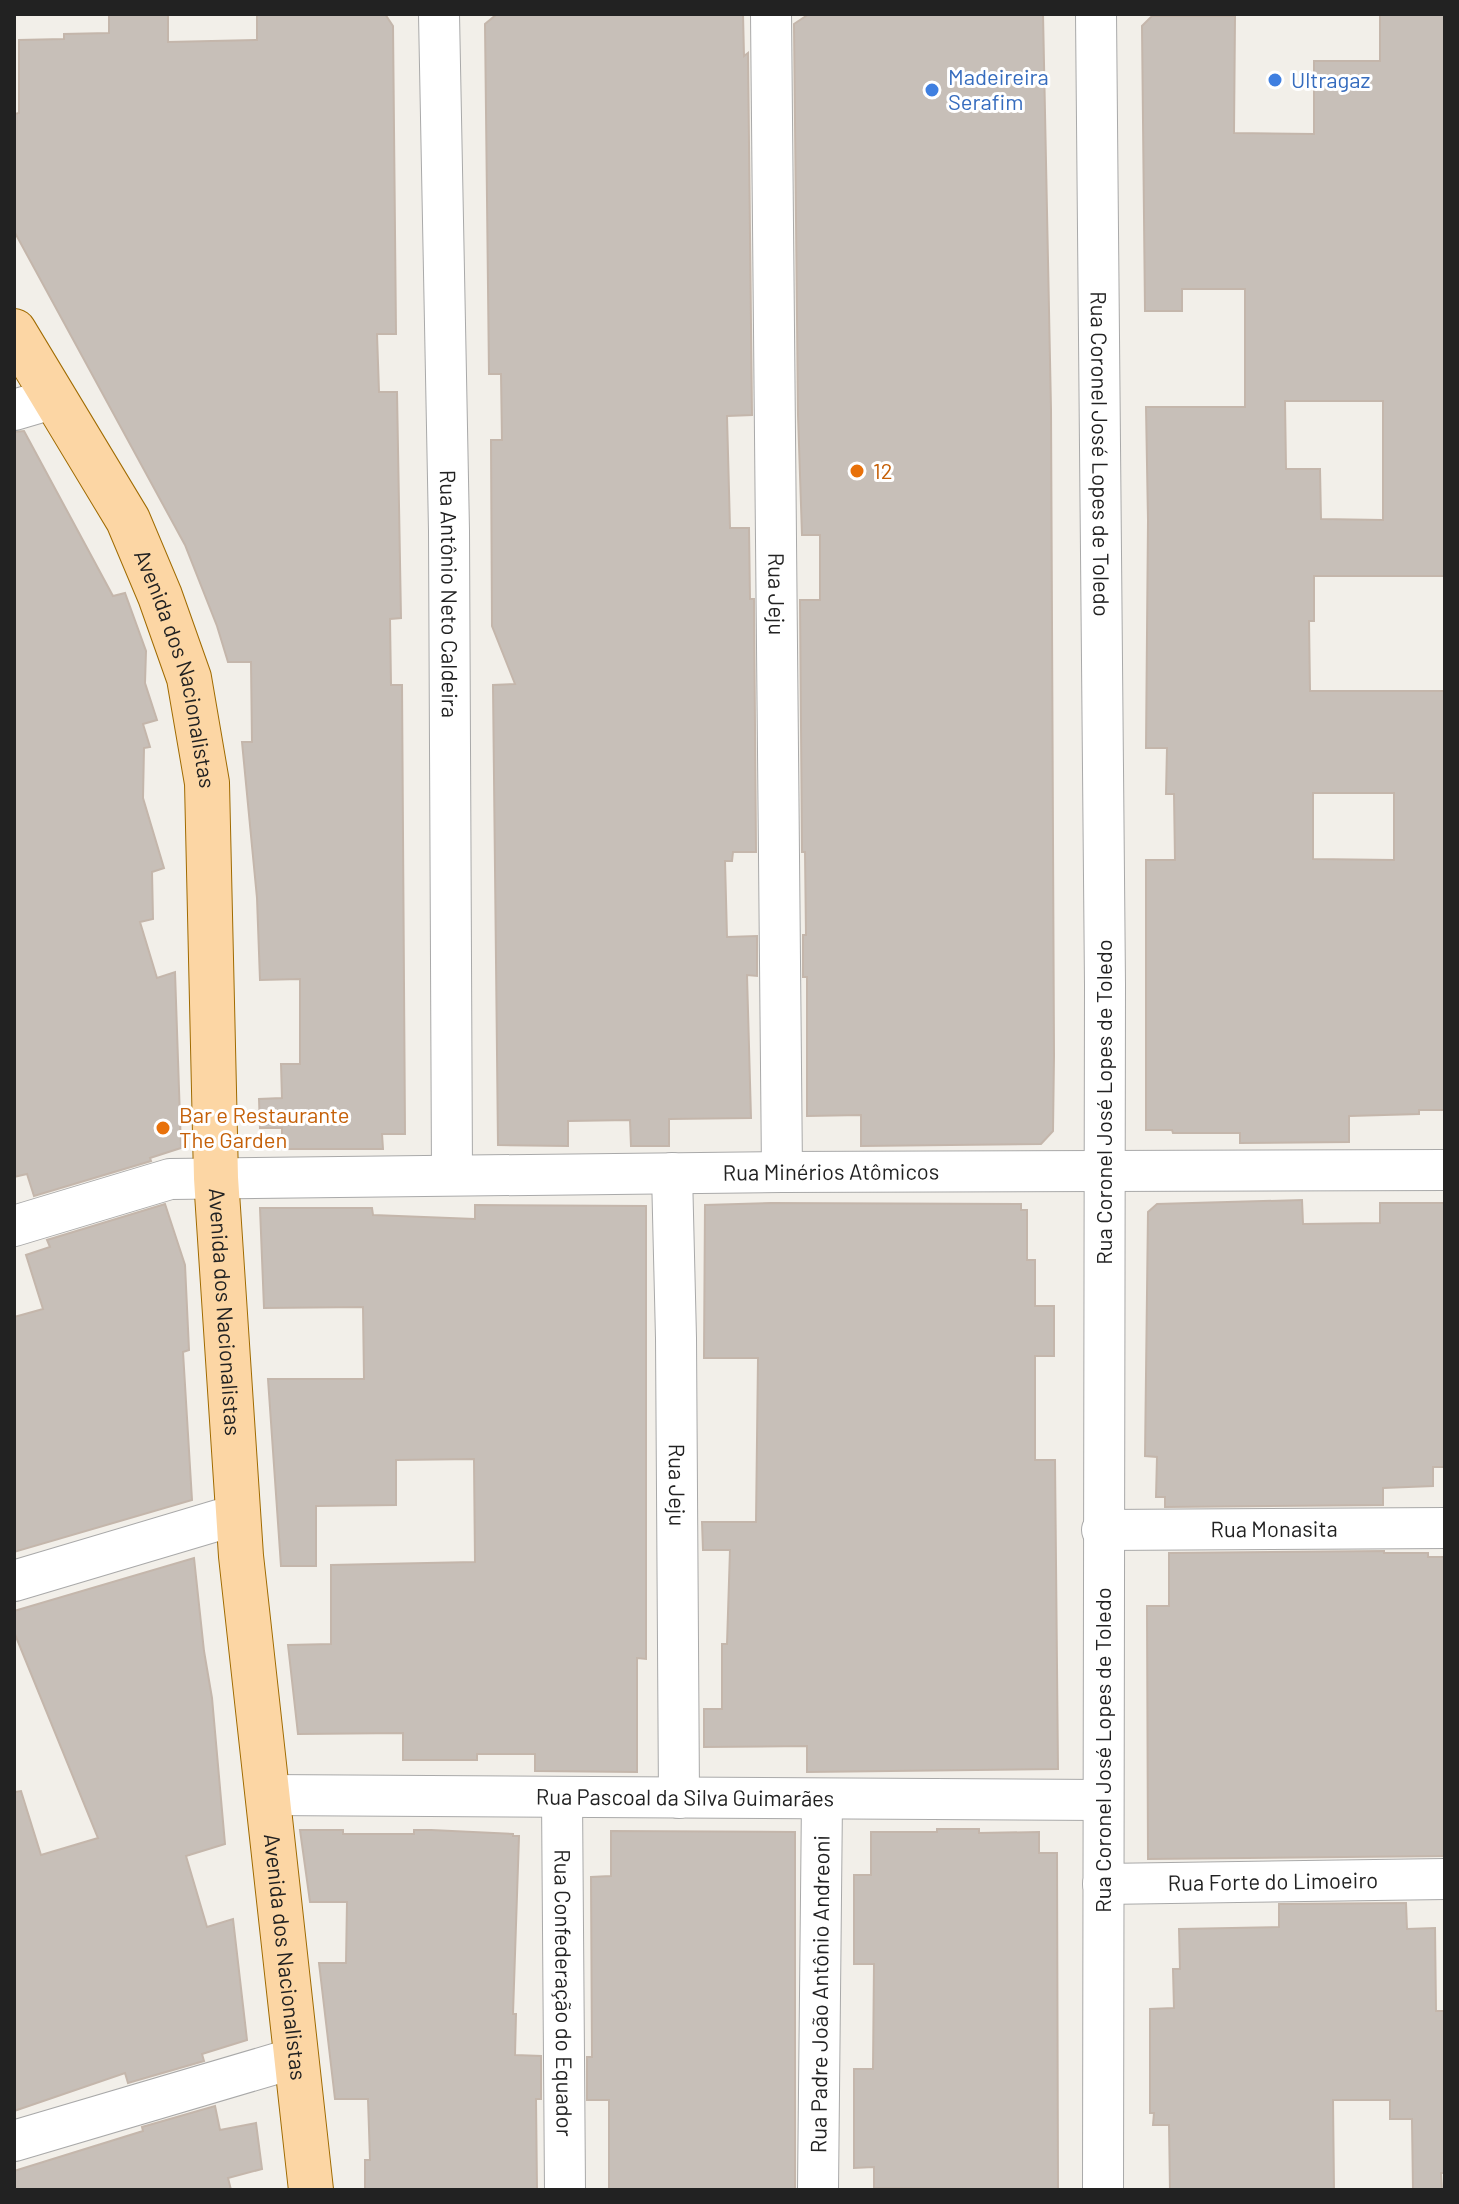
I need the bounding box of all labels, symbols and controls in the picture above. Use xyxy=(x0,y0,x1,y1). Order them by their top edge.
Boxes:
place label: Madeireira Serafim xyxy=(948,63,1049,114)
place label: Ultragaz xyxy=(1291,66,1370,92)
marker: Ultragaz xyxy=(1266,71,1284,89)
marker: Madeireira Serafim xyxy=(923,81,941,99)
street label: Rua Coronel José Lopes de Toledo xyxy=(1087,291,1116,617)
place label: 12 xyxy=(873,457,893,483)
marker: 12 xyxy=(848,462,866,480)
street label: Rua Antônio Neto Caldeira xyxy=(436,470,464,718)
street label: Avenida dos Nacionalistas xyxy=(130,545,221,789)
street label: Rua Jeju xyxy=(764,553,791,635)
street label: Rua Coronel José Lopes de Toledo xyxy=(1090,939,1116,1265)
place label: Bar e Restaurante The Garden xyxy=(179,1101,349,1152)
marker: Bar e Restaurante The Garden xyxy=(154,1119,172,1137)
street label: Rua Minérios Atômicos xyxy=(723,1158,939,1185)
street label: Avenida dos Nacionalistas xyxy=(205,1187,247,1437)
street label: Rua Jeju xyxy=(665,1444,691,1526)
street label: Rua Monasita xyxy=(1210,1515,1338,1541)
street label: Rua Coronel José Lopes de Toledo xyxy=(1089,1587,1115,1913)
street label: Rua Pascoal da Silva Guimarães xyxy=(536,1783,834,1810)
street label: Avenida dos Nacionalistas xyxy=(260,1832,313,2082)
street label: Rua Padre João Antônio Andreoni xyxy=(804,1835,834,2153)
street label: Rua Confederação do Equador xyxy=(550,1849,579,2137)
street label: Rua Forte do Limoeiro xyxy=(1168,1866,1378,1895)

